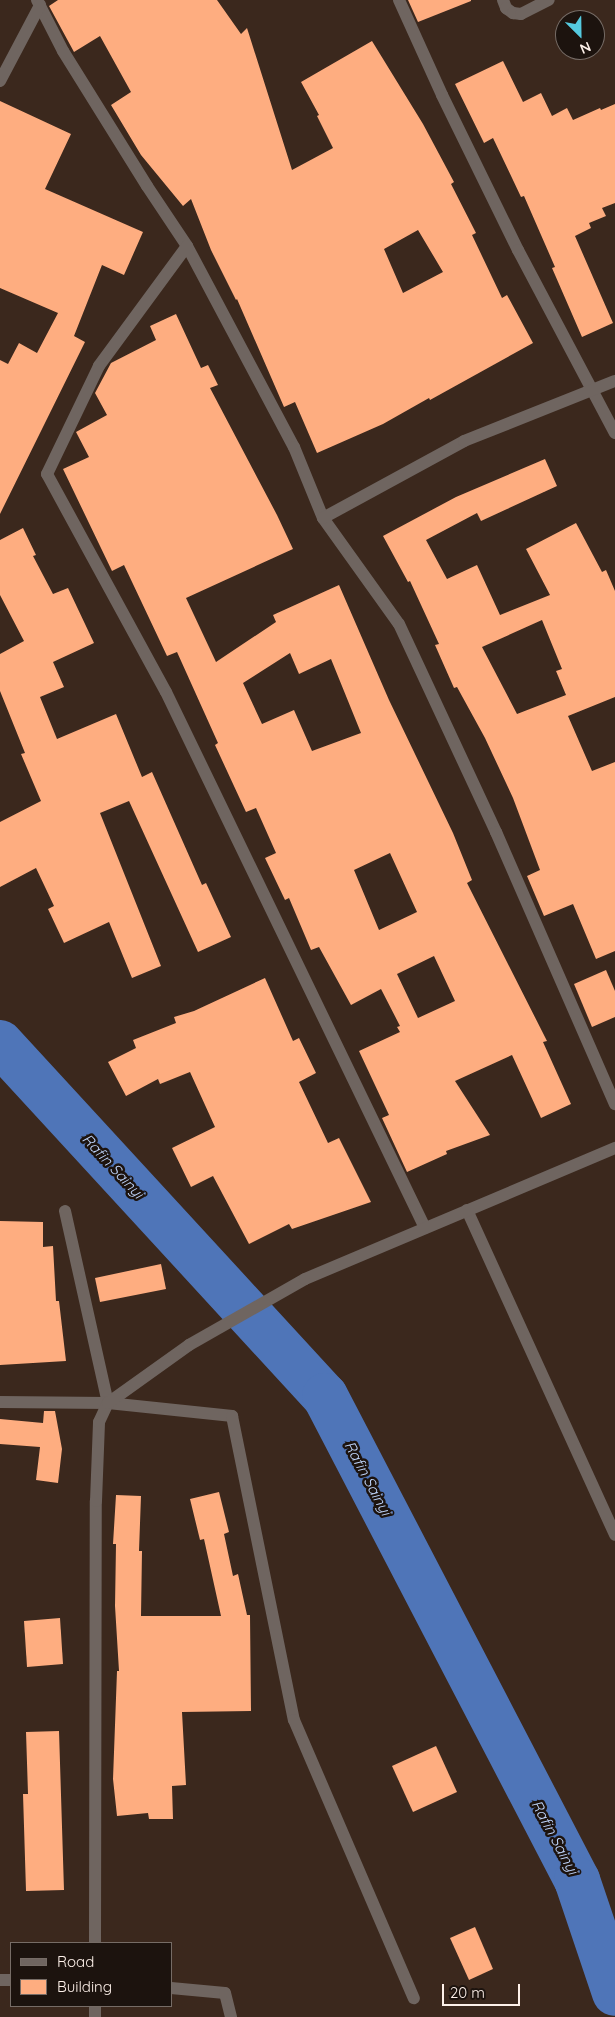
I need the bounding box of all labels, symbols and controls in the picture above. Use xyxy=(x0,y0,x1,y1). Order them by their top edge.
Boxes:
north arrow xyxy=(555,10,605,60)
text: N xyxy=(577,38,594,58)
water label: Rafin Sainyi xyxy=(79,1130,147,1202)
water label: Rafin Sainyi xyxy=(341,1438,395,1518)
water label: Rafin Sainyi xyxy=(528,1797,582,1877)
legend xyxy=(10,1942,172,2007)
text: Road xyxy=(57,1952,94,1971)
scale bar xyxy=(445,1974,522,2006)
text: Building xyxy=(57,1977,112,1996)
text: 20 m xyxy=(450,1983,485,2002)

